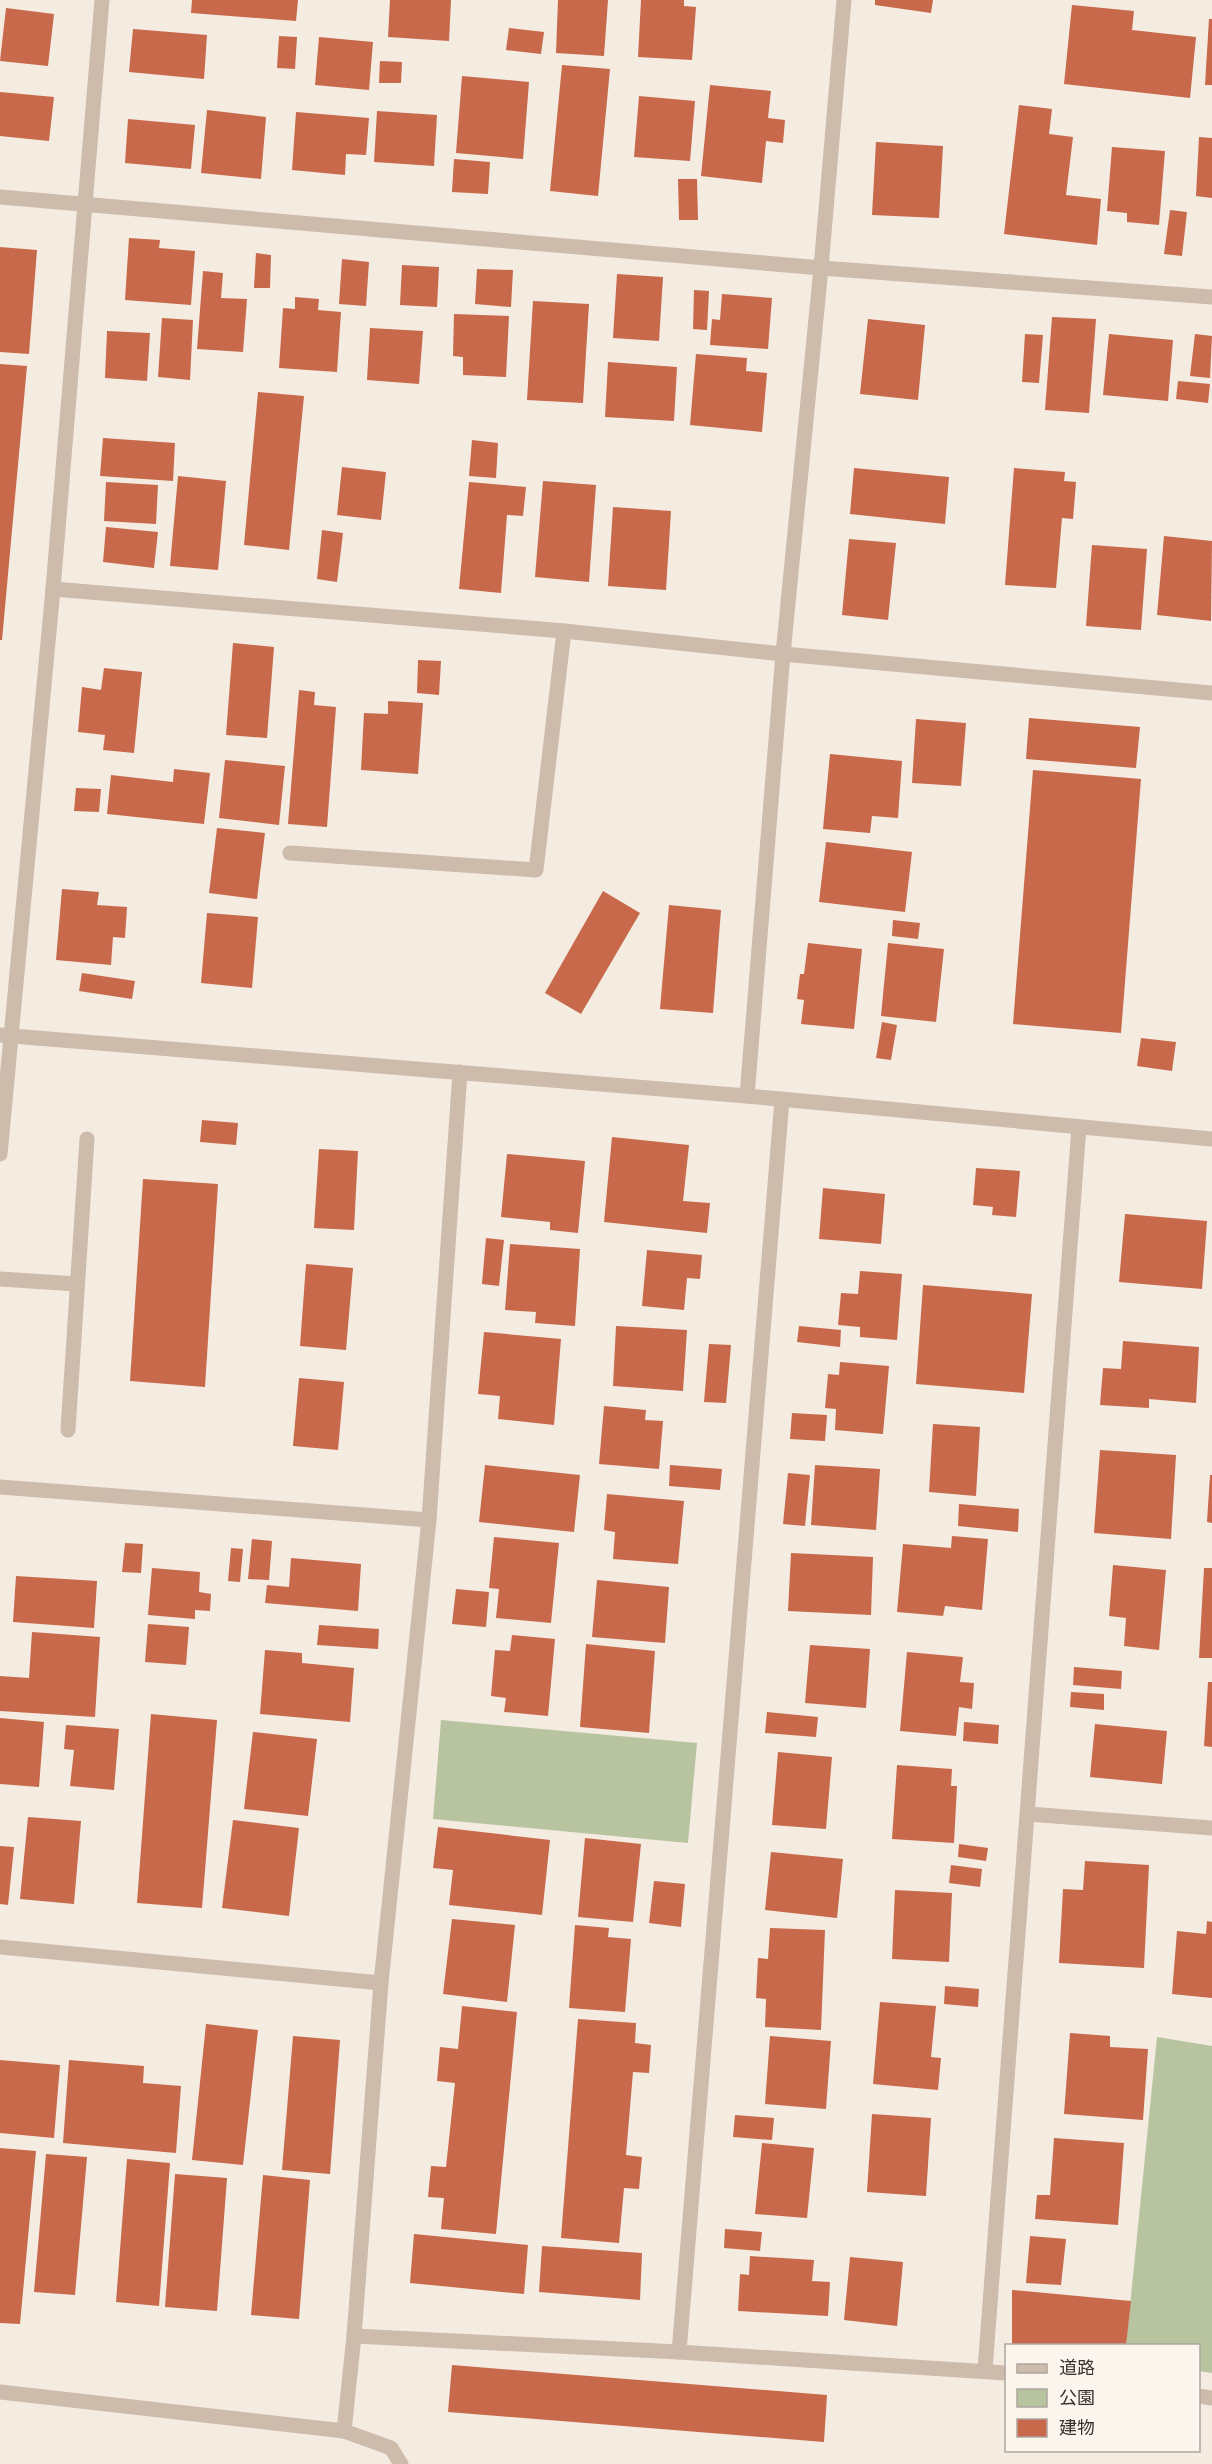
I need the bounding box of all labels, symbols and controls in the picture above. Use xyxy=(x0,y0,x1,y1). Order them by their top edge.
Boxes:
legend xyxy=(1005,2344,1200,2452)
text: 道路 xyxy=(1059,2356,1095,2378)
text: 公園 xyxy=(1059,2386,1095,2408)
text: 建物 xyxy=(1059,2416,1095,2438)

